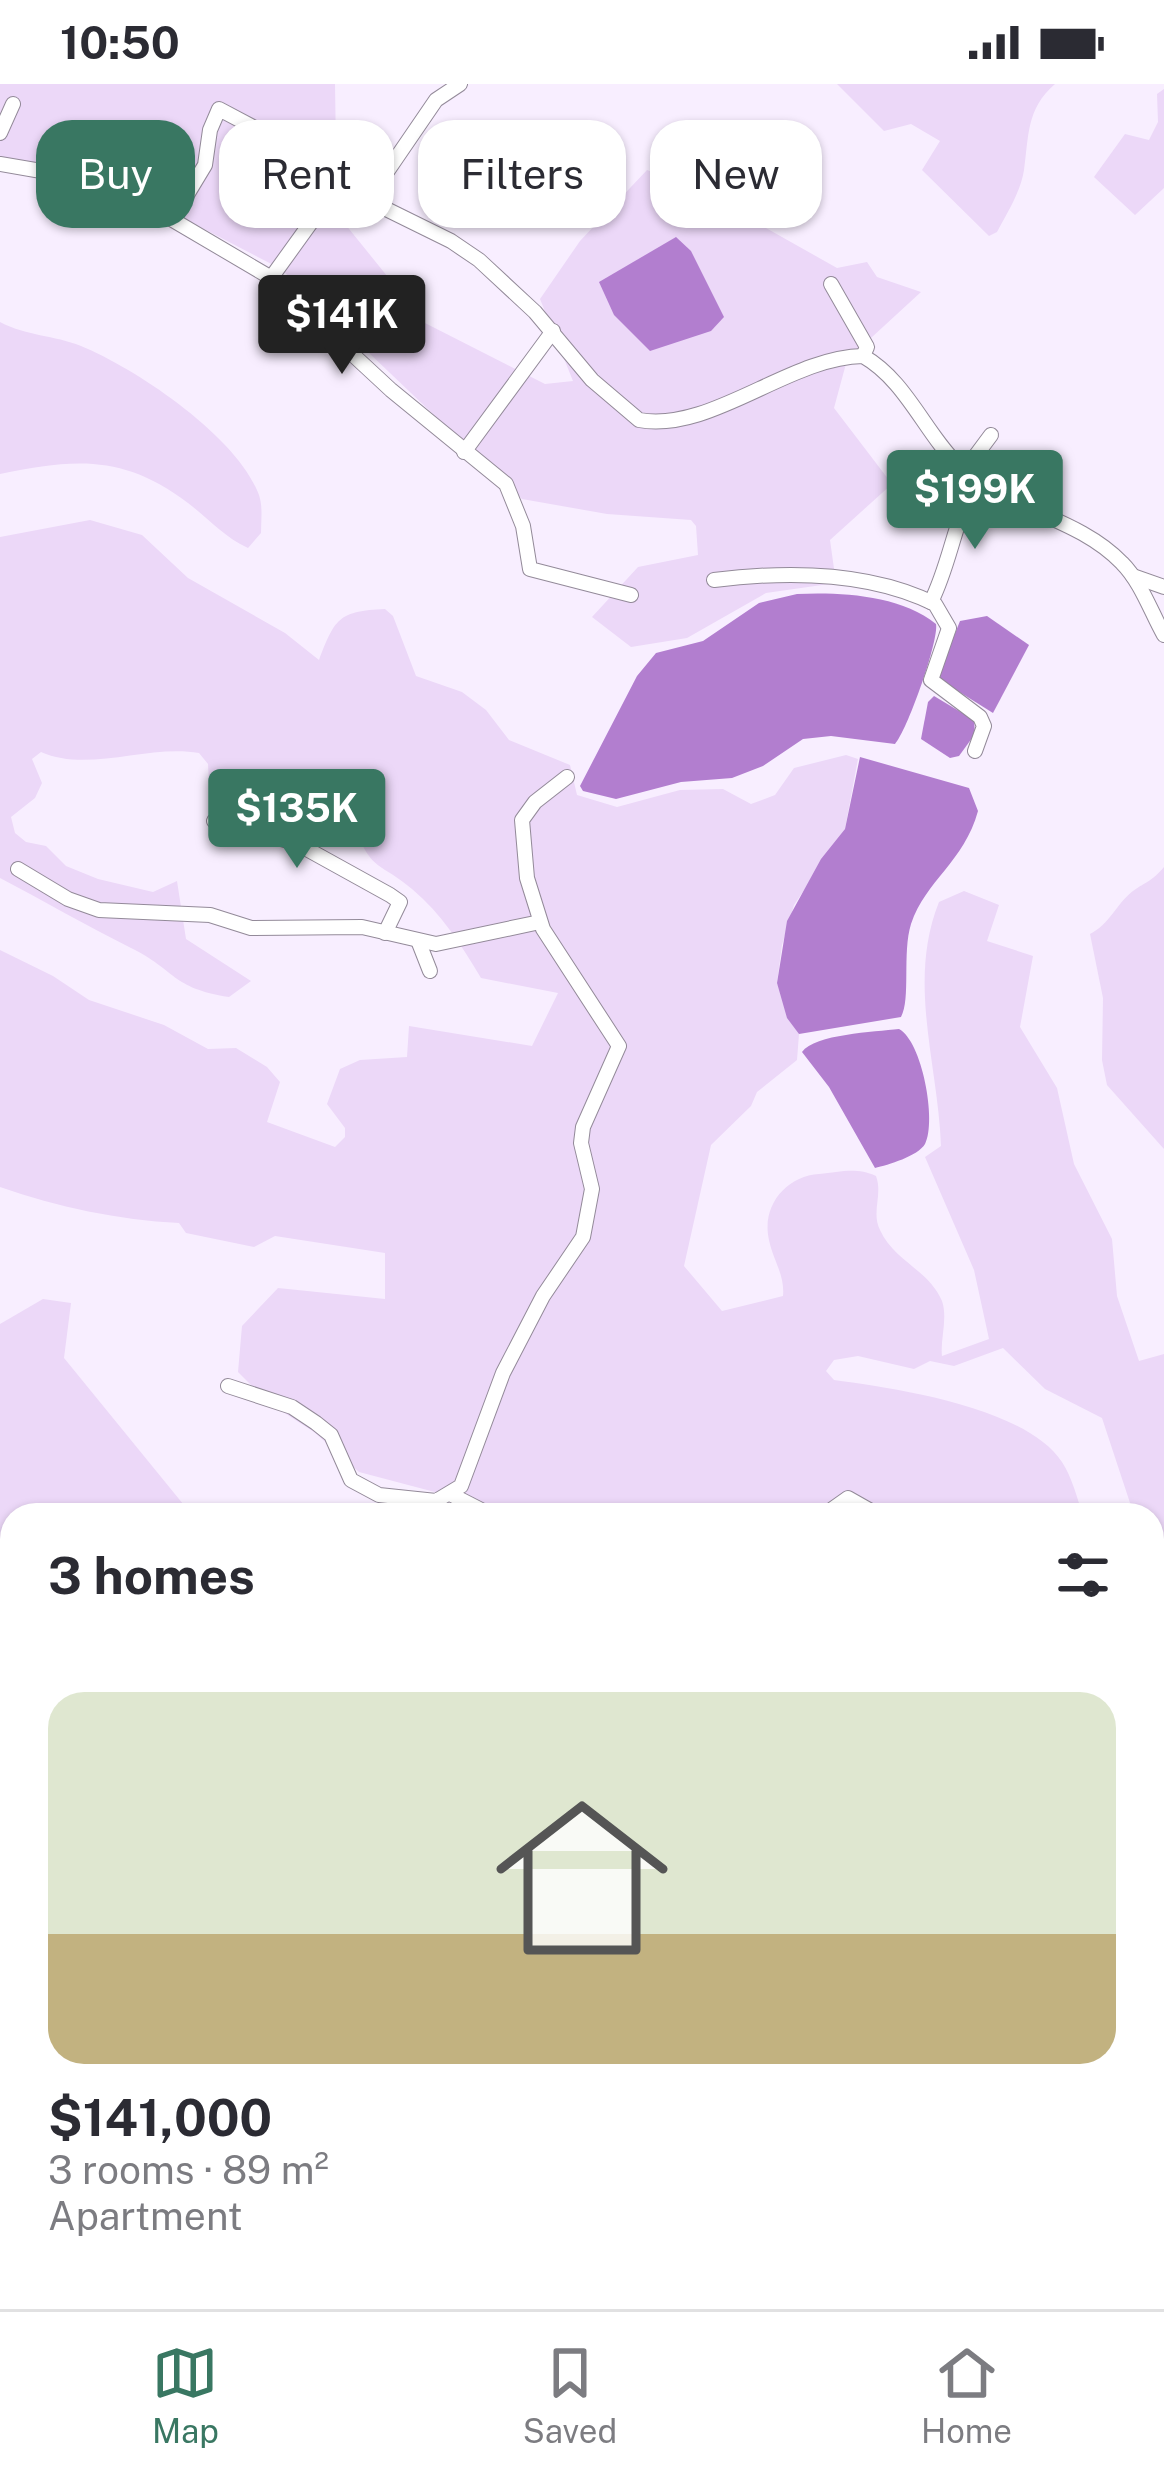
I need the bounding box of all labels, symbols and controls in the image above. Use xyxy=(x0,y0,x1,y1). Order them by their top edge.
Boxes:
text: 10:50 xyxy=(60,16,180,69)
chip: Buy xyxy=(36,120,195,228)
chip: Rent xyxy=(219,120,394,228)
chip: Filters xyxy=(418,120,626,228)
chip: New xyxy=(650,120,822,228)
pin: $141K xyxy=(258,275,426,377)
text: $141K xyxy=(285,291,399,337)
pin: $199K xyxy=(891,450,1059,552)
text: $199K xyxy=(914,466,1036,512)
pin: $135K xyxy=(213,769,381,871)
text: $135K xyxy=(235,785,359,831)
icon: filters xyxy=(1050,1542,1116,1608)
text: 3 homes xyxy=(48,1546,255,1605)
icon: home xyxy=(474,1770,690,1986)
text: $141,000 xyxy=(48,2088,272,2147)
text: 3 rooms · 89 m² xyxy=(48,2147,329,2193)
text: Apartment xyxy=(48,2193,243,2239)
tab: Map xyxy=(152,2340,219,2450)
tab: Saved xyxy=(523,2340,617,2450)
tab: Home xyxy=(921,2340,1012,2450)

